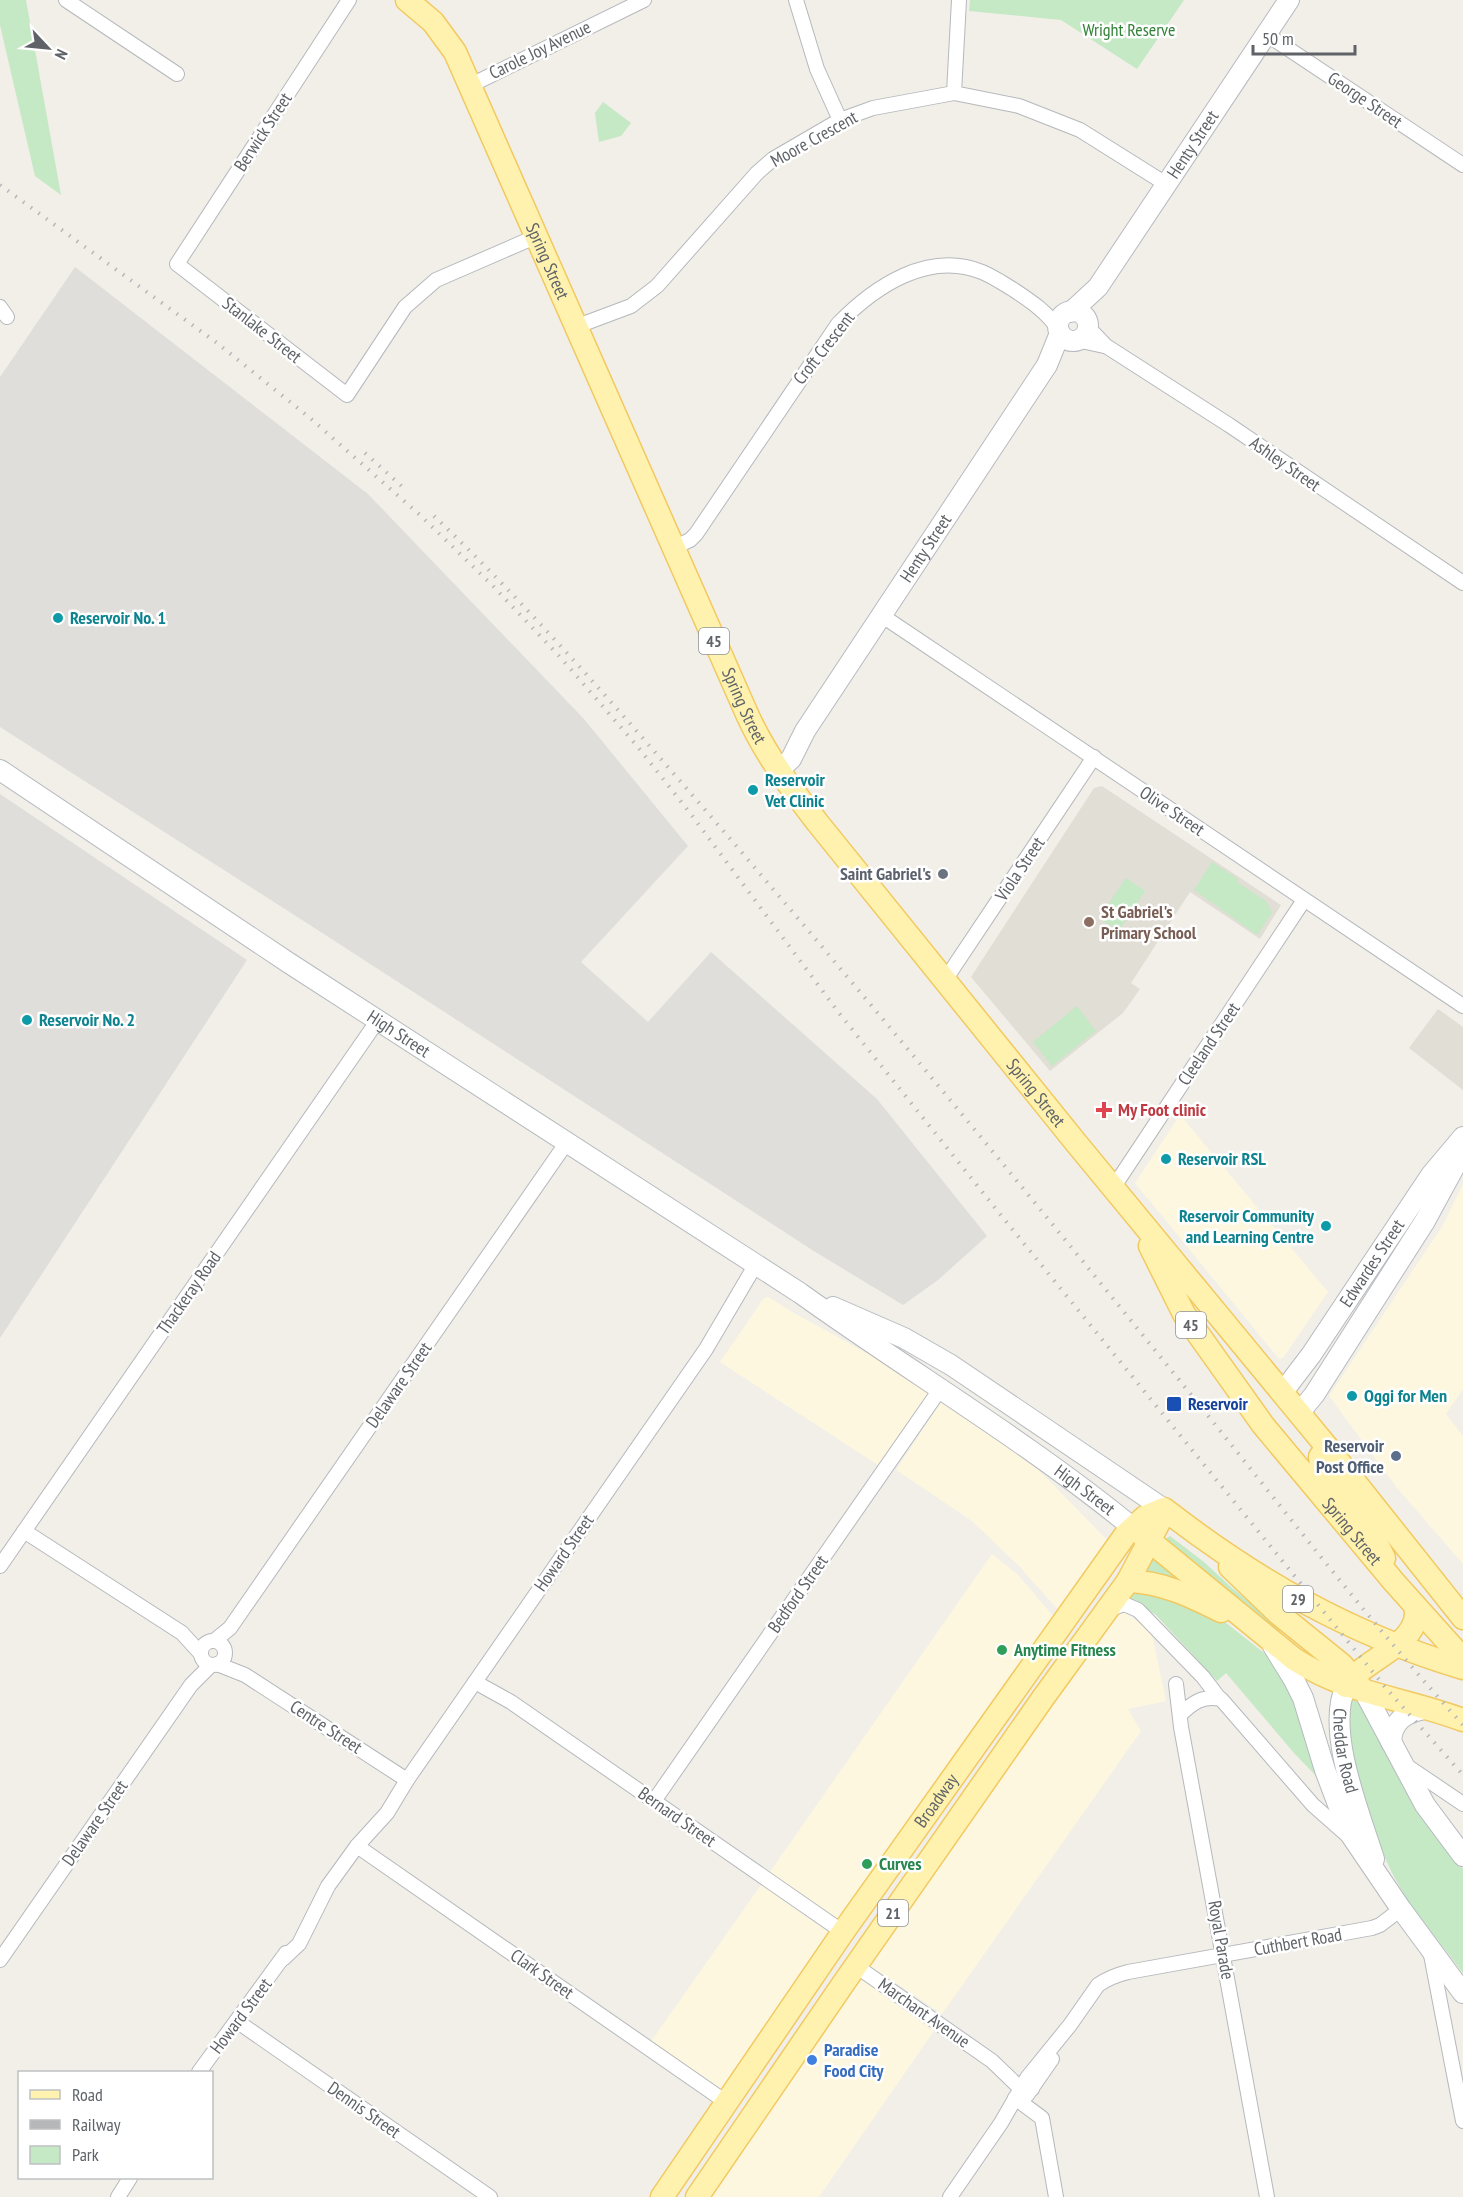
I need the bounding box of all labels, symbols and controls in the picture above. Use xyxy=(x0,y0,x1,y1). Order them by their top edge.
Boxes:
street label: Carole Joy Avenue xyxy=(485,15,594,84)
north arrow xyxy=(18,18,78,78)
park label: Wright Reserve xyxy=(1082,18,1176,41)
scale bar xyxy=(1253,18,1355,56)
text: 50 m xyxy=(1262,27,1294,50)
text: N xyxy=(51,46,72,63)
street label: George Street xyxy=(1324,66,1407,133)
street label: Berwick Street xyxy=(229,88,297,175)
street label: Moore Crescent xyxy=(766,105,861,172)
street label: Henty Street xyxy=(1161,106,1223,183)
street label: Spring Street xyxy=(521,219,575,303)
street label: Stanlake Street xyxy=(218,291,307,368)
street label: Croft Crescent xyxy=(788,306,859,389)
street label: Ashley Street xyxy=(1245,431,1325,496)
street label: Henty Street xyxy=(894,509,956,587)
place label: Reservoir No. 1 xyxy=(70,606,166,629)
marker: Reservoir No. 1 xyxy=(51,611,65,625)
road number: 45 xyxy=(699,628,729,654)
street label: Spring Street xyxy=(717,664,772,748)
place label: Reservoir Vet Clinic xyxy=(764,768,825,812)
street label: Olive Street xyxy=(1135,781,1209,841)
marker: Reservoir Vet Clinic xyxy=(746,783,760,797)
street label: Viola Street xyxy=(989,832,1049,906)
place label: Saint Gabriel's xyxy=(840,862,931,885)
marker: Saint Gabriel's xyxy=(936,867,950,881)
place label: St Gabriel's Primary School xyxy=(1101,900,1197,944)
marker: St Gabriel's Primary School xyxy=(1082,915,1096,929)
street label: Cleeland Street xyxy=(1172,998,1245,1090)
street label: High Street xyxy=(363,1005,435,1062)
place label: Reservoir No. 2 xyxy=(39,1008,135,1031)
marker: Reservoir No. 2 xyxy=(20,1013,34,1027)
street label: Spring Street xyxy=(1002,1054,1071,1131)
place label: My Foot clinic xyxy=(1118,1098,1207,1121)
marker: My Foot clinic xyxy=(1095,1101,1113,1119)
place label: Reservoir RSL xyxy=(1178,1147,1266,1170)
marker: Reservoir RSL xyxy=(1159,1152,1173,1166)
place label: Reservoir Community and Learning Centre xyxy=(1179,1204,1315,1248)
street label: Edwardes Street xyxy=(1334,1215,1409,1311)
marker: Reservoir Community and Learning Centre xyxy=(1319,1219,1333,1233)
street label: Thackeray Road xyxy=(151,1247,226,1339)
road number: 45 xyxy=(1176,1312,1206,1338)
street label: Delaware Street xyxy=(361,1337,437,1432)
place label: Oggi for Men xyxy=(1364,1384,1447,1407)
marker: Oggi for Men xyxy=(1345,1389,1359,1403)
place label: Reservoir xyxy=(1188,1392,1248,1415)
marker: Reservoir xyxy=(1165,1395,1183,1413)
place label: Reservoir Post Office xyxy=(1316,1434,1385,1478)
marker: Reservoir Post Office xyxy=(1389,1449,1403,1463)
street label: High Street xyxy=(1050,1459,1120,1520)
street label: Spring Street xyxy=(1317,1493,1387,1570)
street label: Howard Street xyxy=(529,1510,599,1596)
street label: Bedford Street xyxy=(762,1550,833,1637)
road number: 29 xyxy=(1283,1586,1313,1612)
place label: Anytime Fitness xyxy=(1013,1638,1116,1661)
marker: Anytime Fitness xyxy=(995,1643,1009,1657)
street label: Centre Street xyxy=(286,1695,367,1758)
street label: Cheddar Road xyxy=(1328,1707,1364,1796)
street label: Broadway xyxy=(909,1769,963,1832)
street label: Delaware Street xyxy=(57,1775,133,1870)
street label: Bernard Street xyxy=(634,1781,721,1852)
place label: Curves xyxy=(879,1852,921,1875)
marker: Curves xyxy=(860,1857,874,1871)
street label: Royal Parade xyxy=(1203,1899,1240,1981)
road number: 21 xyxy=(878,1900,908,1926)
street label: Cuthbert Road xyxy=(1252,1922,1344,1961)
street label: Clark Street xyxy=(506,1943,578,2004)
street label: Howard Street xyxy=(205,1973,277,2058)
street label: Marchant Avenue xyxy=(874,1973,975,2053)
place label: Paradise Food City xyxy=(824,2038,884,2082)
marker: Paradise Food City xyxy=(805,2053,819,2067)
legend xyxy=(18,2071,213,2179)
street label: Dennis Street xyxy=(323,2076,405,2143)
text: Road xyxy=(72,2083,103,2106)
text: Railway xyxy=(72,2113,121,2136)
text: Park xyxy=(72,2143,99,2166)

